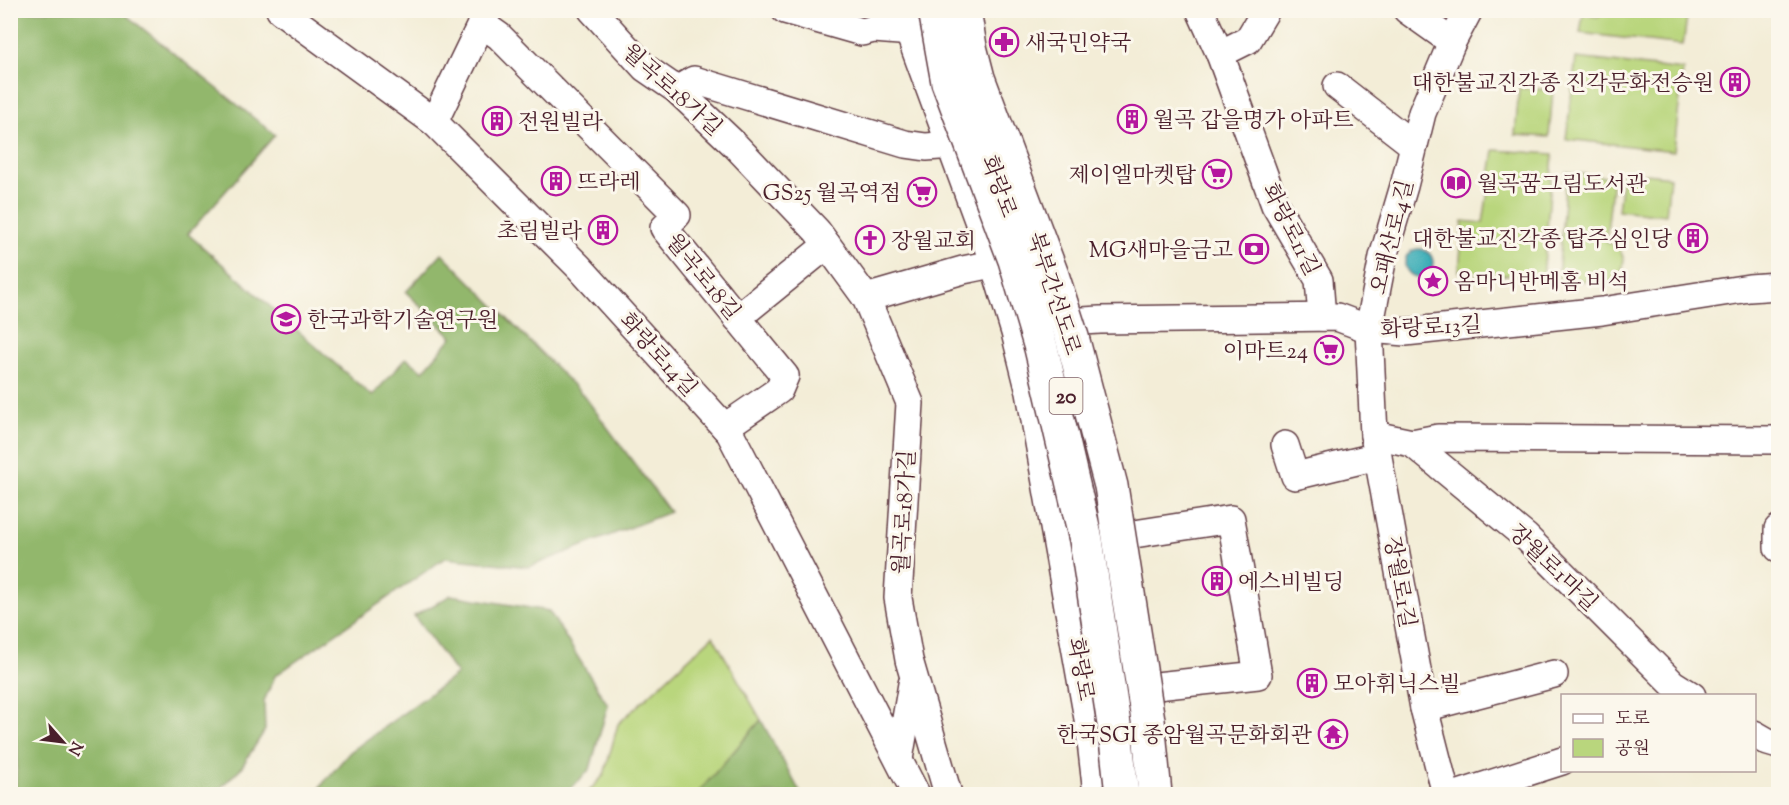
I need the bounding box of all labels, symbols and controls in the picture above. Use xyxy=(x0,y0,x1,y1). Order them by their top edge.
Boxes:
pharmacy icon: 새국민약국 xyxy=(988,26,1020,58)
place label: 새국민약국 xyxy=(1025,29,1131,61)
street label: 월곡로18가길 xyxy=(614,38,728,145)
building icon: 대한불교진각종 진각문화전승원 xyxy=(1719,66,1751,98)
place label: 대한불교진각종 진각문화전승원 xyxy=(1412,69,1714,101)
building icon: 월곡 갑을명가 아파트 xyxy=(1116,103,1148,135)
building icon: 전원빌라 xyxy=(481,105,513,137)
place label: 월곡 갑을명가 아파트 xyxy=(1153,106,1354,138)
place label: 전원빌라 xyxy=(518,108,604,140)
street label: 화랑로 xyxy=(971,152,1023,222)
supermarket icon: 제이엘마켓탑 xyxy=(1201,158,1233,190)
place label: 제이엘마켓탑 xyxy=(1068,161,1197,193)
building icon: 뜨라레 xyxy=(540,165,572,197)
library icon: 월곡꿈그림도서관 xyxy=(1440,167,1472,199)
place label: 뜨라레 xyxy=(577,168,641,200)
place label: 월곡꿈그림도서관 xyxy=(1477,170,1648,202)
supermarket icon: GS25 월곡역점 xyxy=(906,176,938,208)
street label: 오패산로4길 xyxy=(1364,177,1424,299)
place label: GS25 월곡역점 xyxy=(763,179,901,211)
street label: 화랑로11길 xyxy=(1252,179,1326,282)
building icon: 초림빌라 xyxy=(587,214,619,246)
place label: 초림빌라 xyxy=(497,217,583,249)
building icon: 대한불교진각종 탑주심인당 xyxy=(1677,222,1709,254)
church icon: 장월교회 xyxy=(854,224,886,256)
place label: 대한불교진각종 탑주심인당 xyxy=(1412,225,1673,257)
place label: 장월교회 xyxy=(891,227,976,259)
street label: 월곡로18길 xyxy=(657,228,747,328)
street label: 북부간선도로 xyxy=(1017,228,1087,360)
bank icon: MG새마을금고 xyxy=(1238,233,1270,265)
place label: MG새마을금고 xyxy=(1089,236,1233,268)
place icon: 옴마니반메홈 비석 xyxy=(1417,265,1449,297)
place label: 옴마니반메홈 비석 xyxy=(1454,268,1629,300)
school or university icon: 한국과학기술연구원 xyxy=(270,303,302,335)
place label: 한국과학기술연구원 xyxy=(307,306,498,338)
street label: 화랑로14길 xyxy=(610,307,703,405)
street label: 화랑로13길 xyxy=(1380,310,1483,348)
supermarket icon: 이마트24 xyxy=(1313,334,1345,366)
place label: 이마트24 xyxy=(1223,337,1308,369)
road number: 20 xyxy=(1050,378,1082,414)
street label: 월곡로18가길 xyxy=(887,449,925,575)
street label: 장월로1마길 xyxy=(1500,518,1604,620)
street label: 장월로1길 xyxy=(1374,534,1422,631)
building icon: 에스비빌딩 xyxy=(1201,565,1233,597)
place label: 에스비빌딩 xyxy=(1238,568,1344,600)
street label: 화랑로 xyxy=(1058,635,1100,704)
building icon: 모아휘닉스빌 xyxy=(1296,667,1328,699)
place label: 모아휘닉스빌 xyxy=(1333,670,1461,702)
legend xyxy=(1561,694,1756,772)
text: 도로 xyxy=(1615,707,1650,733)
north arrow xyxy=(33,712,93,772)
temple icon: 한국SGI 종암월곡문화회관 xyxy=(1317,718,1349,750)
place label: 한국SGI 종암월곡문화회관 xyxy=(1056,721,1313,753)
text: N xyxy=(61,737,87,759)
text: 공원 xyxy=(1615,737,1650,763)

